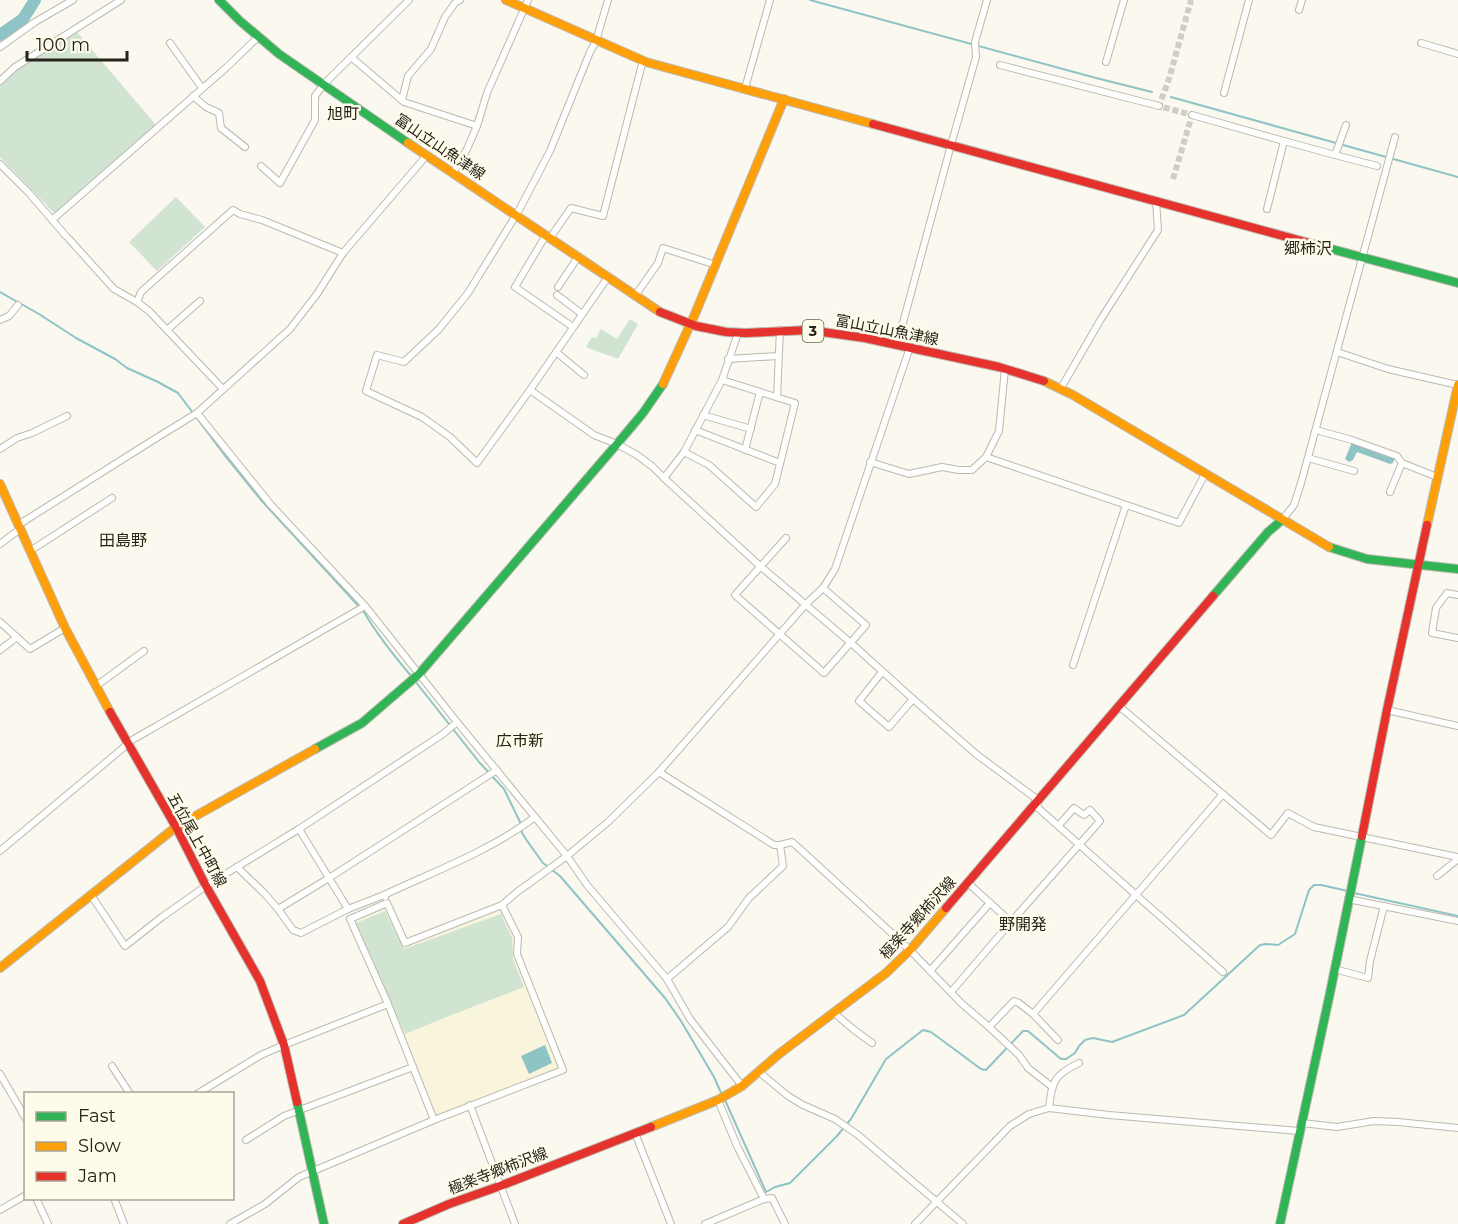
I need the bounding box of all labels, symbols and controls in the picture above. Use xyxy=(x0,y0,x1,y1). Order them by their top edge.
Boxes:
scale bar xyxy=(27,24,128,62)
text: 100 m xyxy=(36,34,90,56)
district label: 旭町 xyxy=(327,104,359,123)
street label: 富山立山魚津線 xyxy=(391,109,489,184)
district label: 郷柿沢 xyxy=(1284,239,1332,258)
street label: 富山立山魚津線 xyxy=(834,310,940,349)
road number: 3 xyxy=(802,320,824,342)
district label: 田島野 xyxy=(99,531,147,550)
district label: 広市新 xyxy=(496,731,544,750)
street label: 五位尾上中町線 xyxy=(164,789,231,890)
street label: 極楽寺郷柿沢線 xyxy=(875,872,960,963)
district label: 野開発 xyxy=(999,915,1047,934)
legend xyxy=(24,1092,234,1200)
text: Fast xyxy=(78,1105,116,1127)
text: Slow xyxy=(78,1135,121,1157)
street label: 極楽寺郷柿沢線 xyxy=(445,1143,550,1198)
text: Jam xyxy=(77,1165,117,1187)

